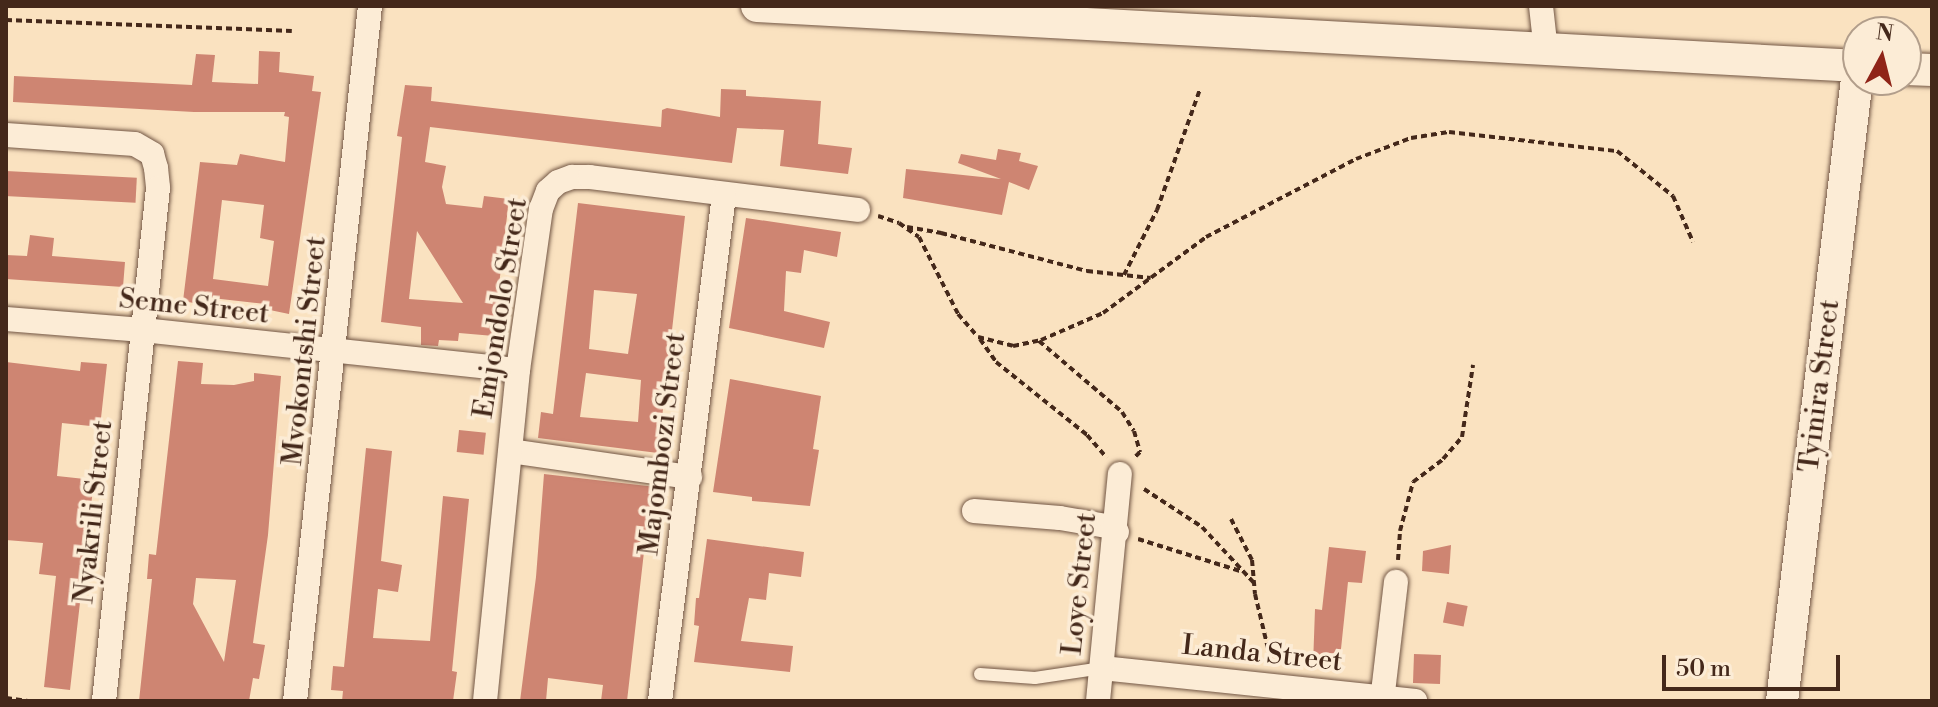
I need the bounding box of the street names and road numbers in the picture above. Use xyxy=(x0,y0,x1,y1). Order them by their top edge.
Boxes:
street label: Emjondolo Street xyxy=(467,195,535,421)
street label: Mvokontshi Street xyxy=(276,235,334,467)
street label: Seme Street xyxy=(117,282,271,332)
street label: Tyinira Street xyxy=(1793,298,1847,474)
street label: Majombozi Street xyxy=(633,331,693,557)
street label: Nyakrili Street xyxy=(68,419,120,605)
street label: Loye Street xyxy=(1056,511,1104,657)
street label: Landa Street xyxy=(1180,629,1344,679)

